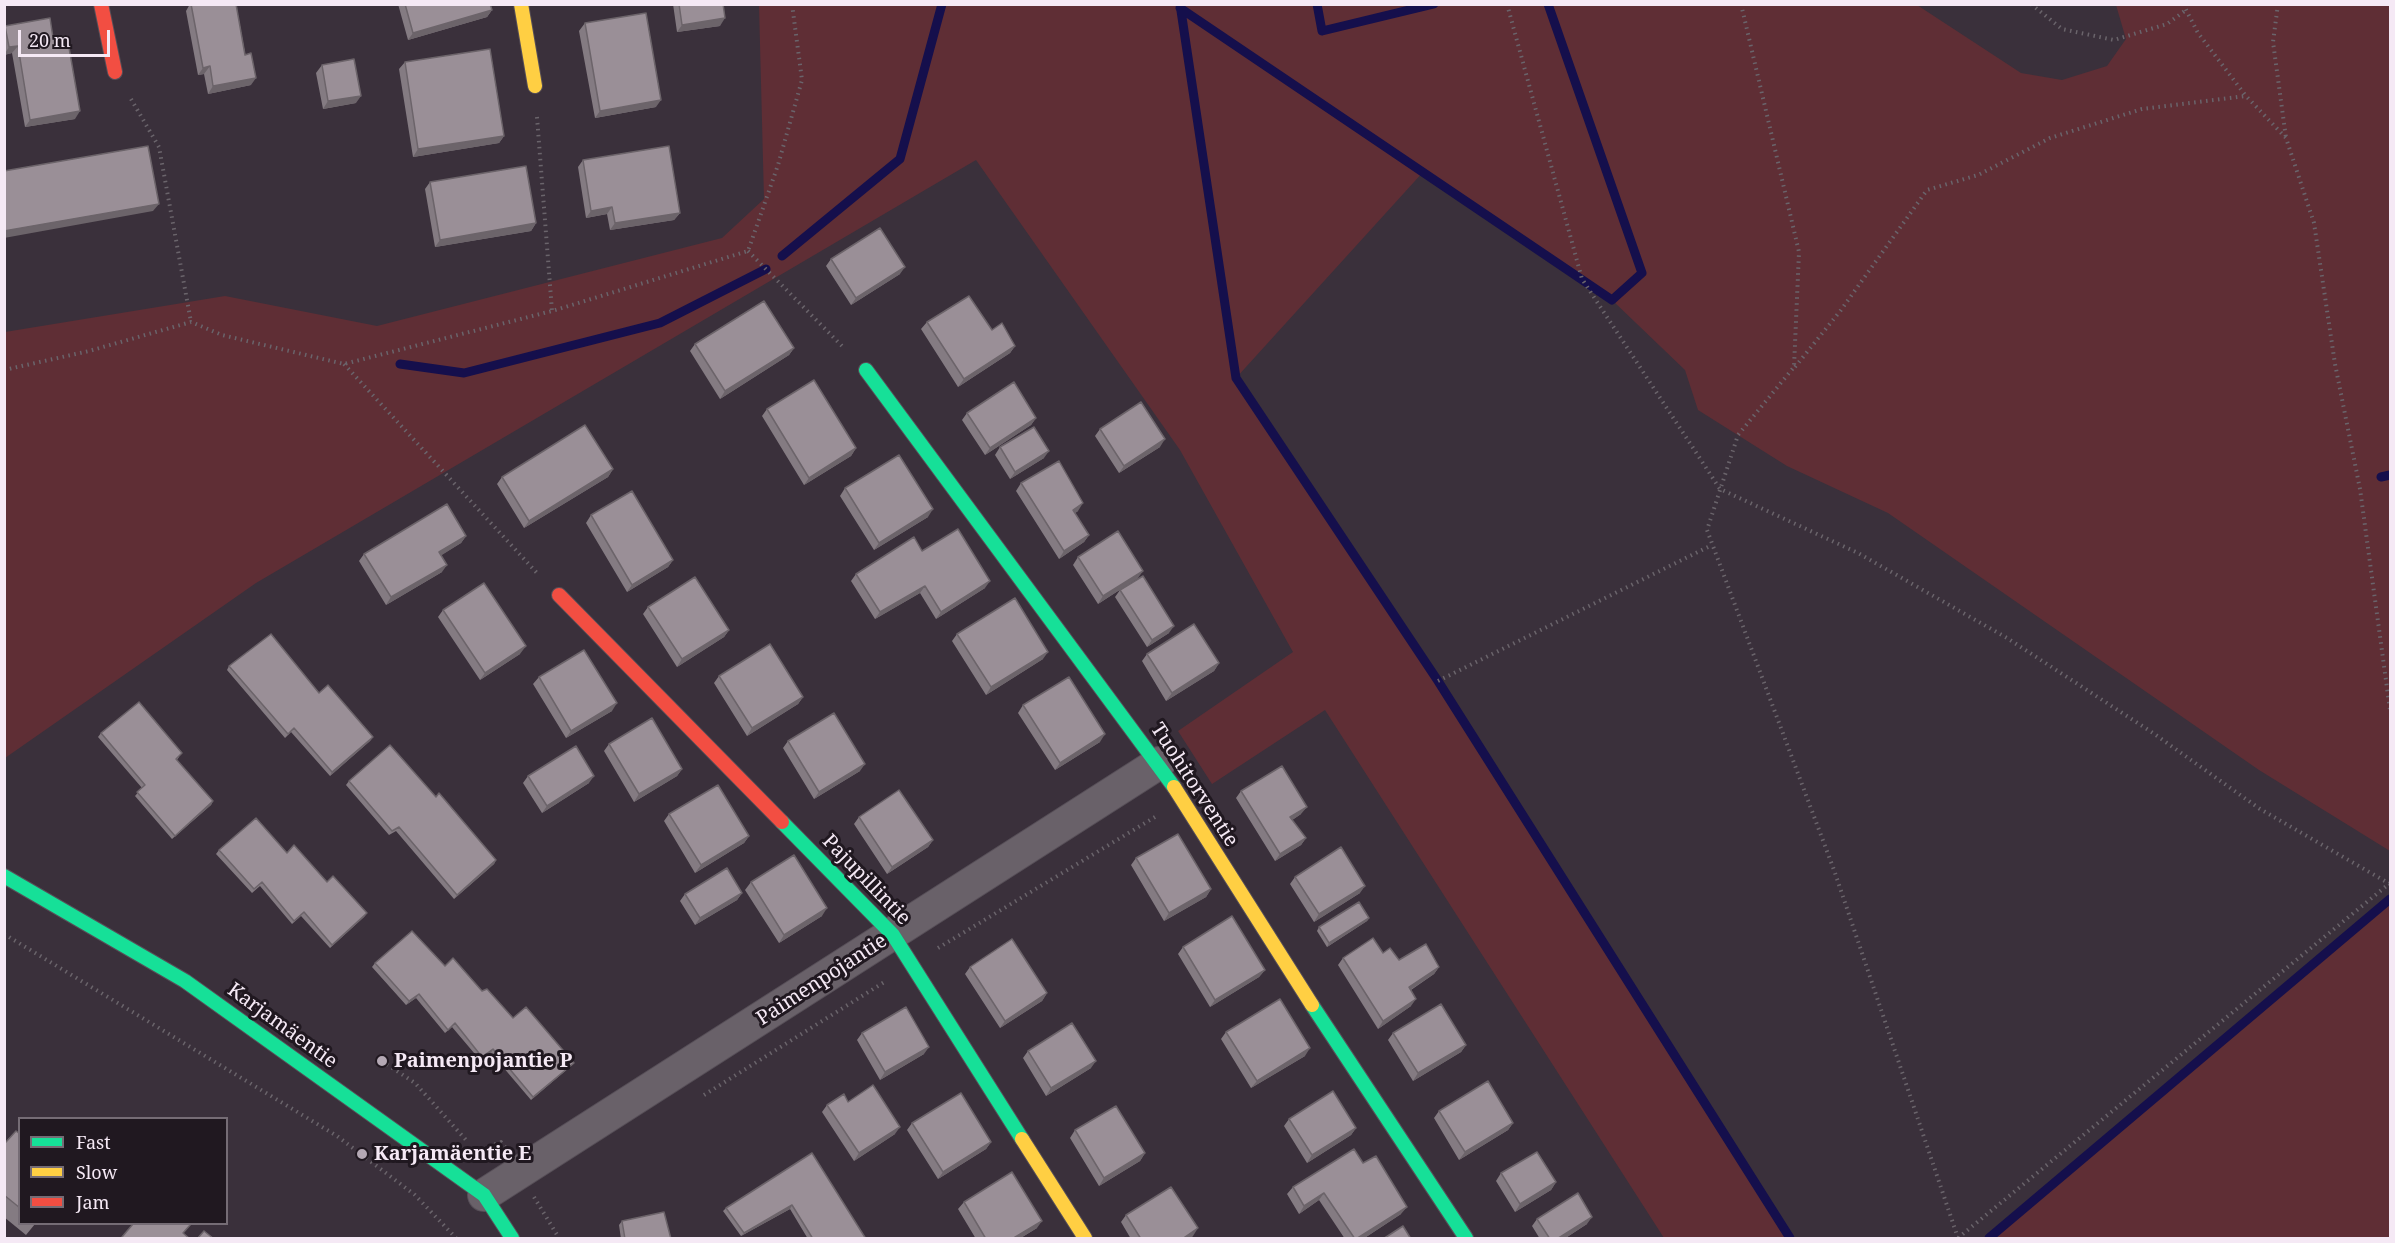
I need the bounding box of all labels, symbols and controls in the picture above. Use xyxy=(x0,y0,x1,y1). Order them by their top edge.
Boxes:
scale bar xyxy=(21,18,112,56)
text: 20 m xyxy=(29,28,71,52)
street label: Tuohitorventie xyxy=(1145,719,1243,851)
street label: Pajupillintie xyxy=(817,830,915,930)
street label: Paimenpojantie xyxy=(752,929,892,1031)
street label: Karjamäentie xyxy=(222,978,342,1074)
place label: Paimenpojantie P xyxy=(394,1049,572,1073)
marker: Paimenpojantie P xyxy=(375,1054,389,1068)
legend xyxy=(18,1117,228,1225)
text: Fast xyxy=(76,1130,111,1154)
place label: Karjamäentie E xyxy=(374,1142,531,1166)
marker: Karjamäentie E xyxy=(355,1147,369,1161)
text: Slow xyxy=(76,1160,117,1184)
text: Jam xyxy=(76,1190,110,1214)

